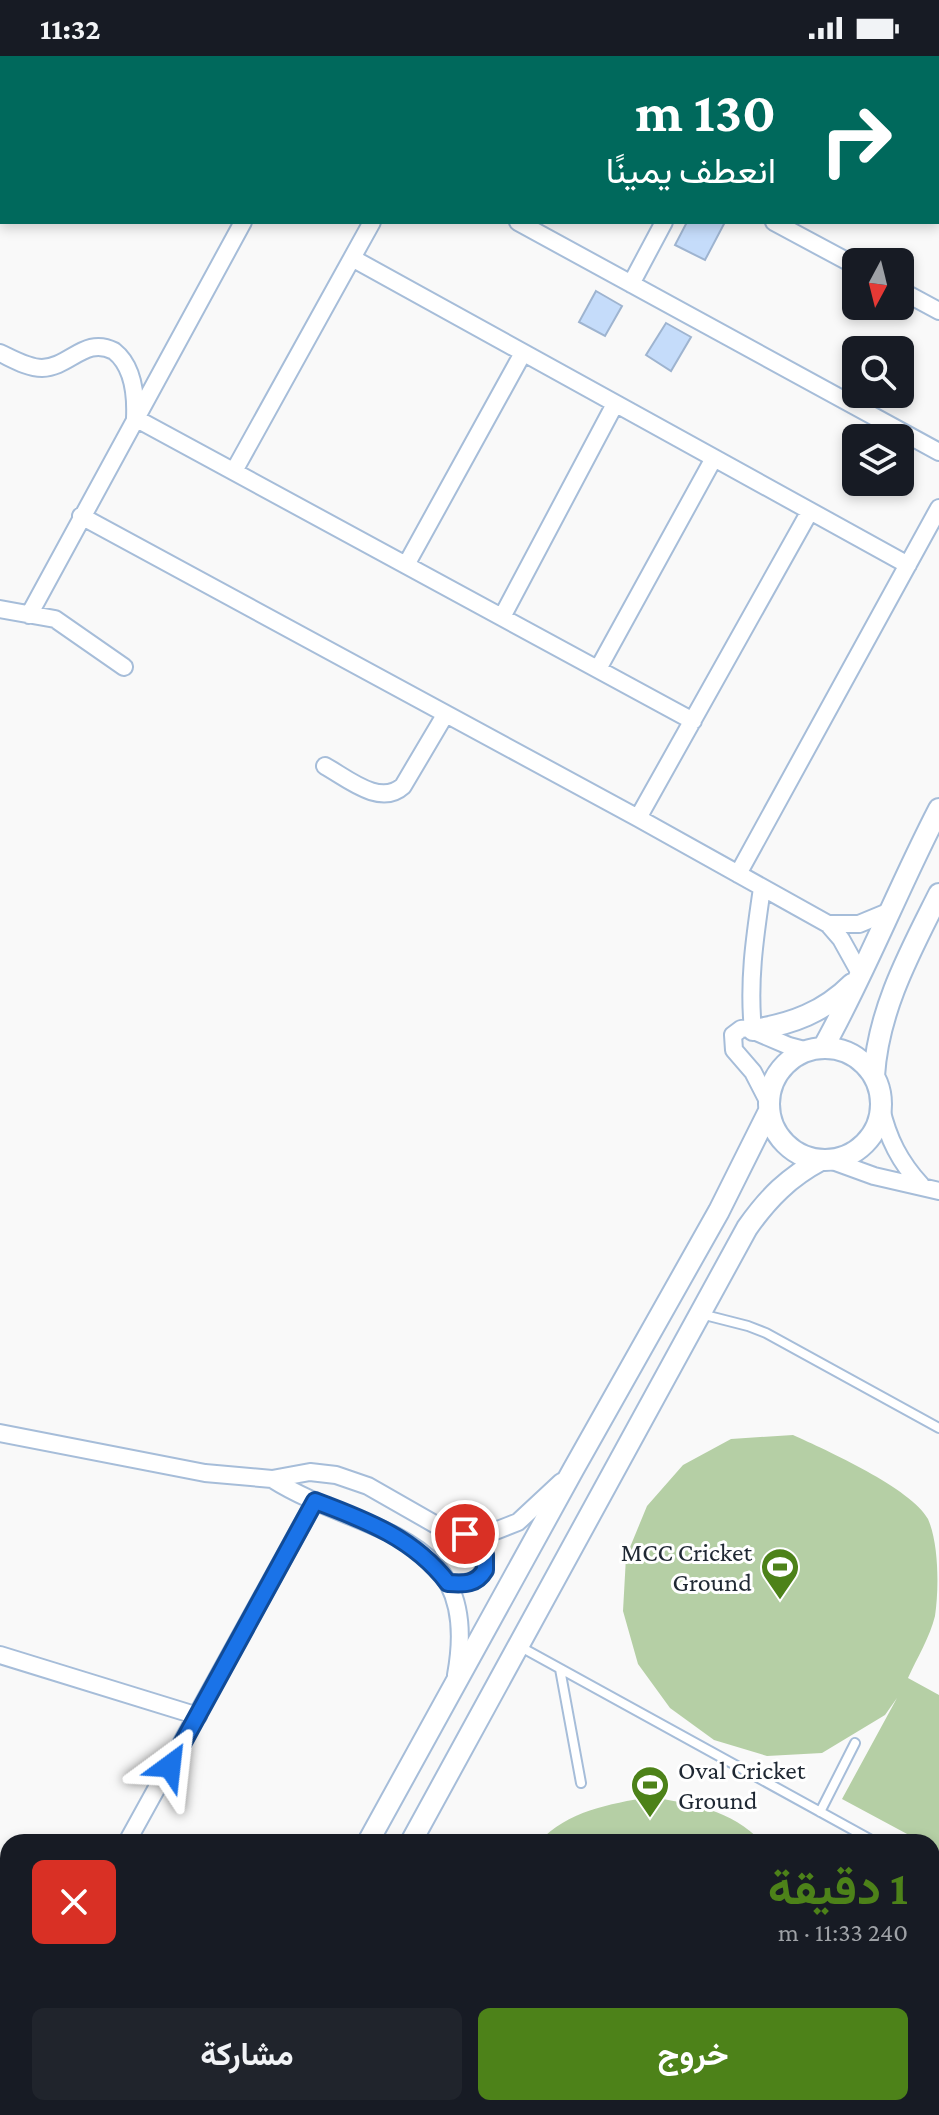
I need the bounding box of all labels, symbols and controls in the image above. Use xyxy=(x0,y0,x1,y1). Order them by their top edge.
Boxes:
text: 11:32 xyxy=(40,12,100,45)
text: 130 m xyxy=(635,81,776,143)
icon: right xyxy=(804,88,908,192)
text: انعطف يمينًا xyxy=(606,151,776,191)
north arrow xyxy=(842,248,914,320)
map controls xyxy=(842,248,914,496)
button: search xyxy=(842,336,914,408)
button: layers xyxy=(842,424,914,496)
pin xyxy=(431,1500,499,1568)
icon: arrive xyxy=(443,1512,487,1556)
place label: MCC Cricket Ground xyxy=(621,1538,752,1597)
sports icon: MCC Cricket Ground xyxy=(759,1546,801,1601)
position arrow xyxy=(128,1724,212,1808)
place label: Oval Cricket Ground xyxy=(678,1756,806,1815)
sports icon: Oval Cricket Ground xyxy=(629,1764,671,1819)
button: close xyxy=(32,1860,116,1944)
text: 1 دقيقة xyxy=(768,1861,908,1914)
text: 240 m · 11:33 xyxy=(778,1918,908,1947)
button: مشاركة xyxy=(32,2008,462,2100)
button: خروج xyxy=(478,2008,908,2100)

